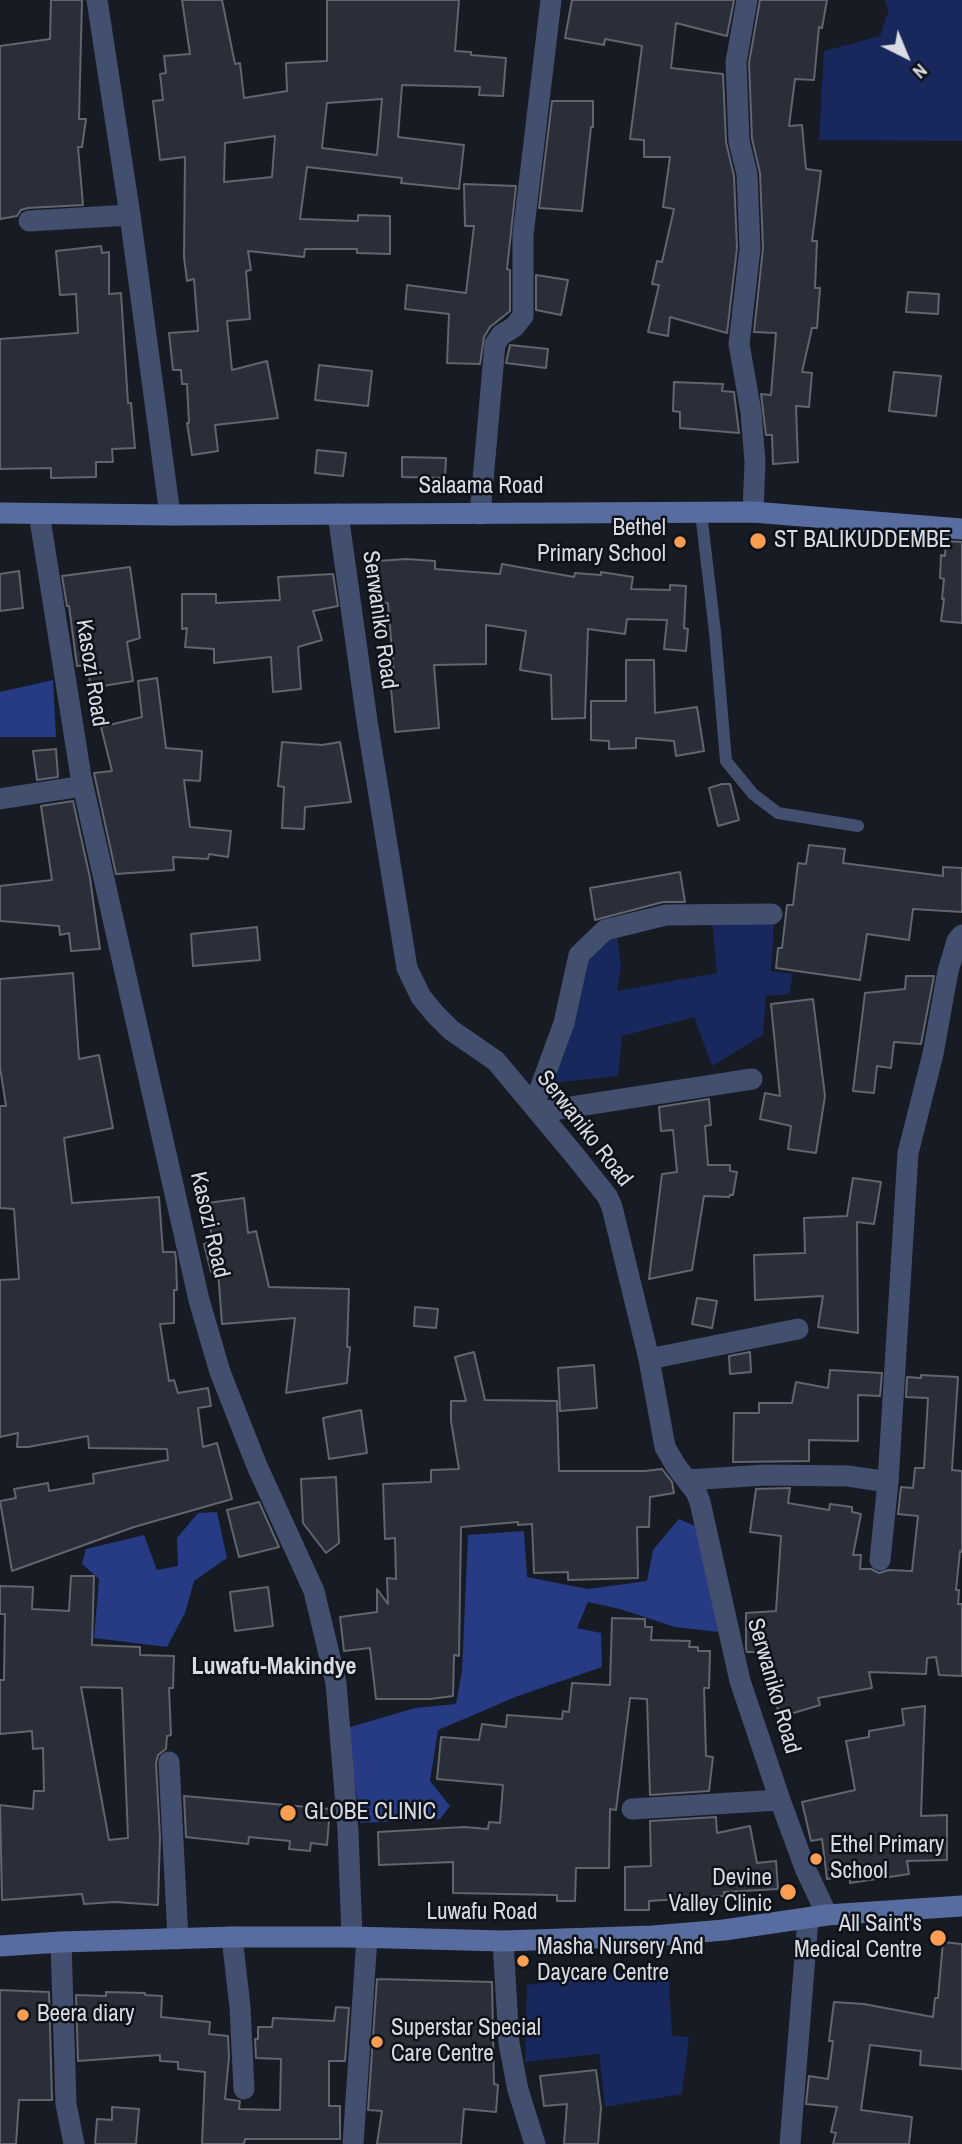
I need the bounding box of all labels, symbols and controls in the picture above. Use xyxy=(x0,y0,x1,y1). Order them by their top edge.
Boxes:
north arrow xyxy=(871,21,941,91)
text: N xyxy=(907,58,933,85)
street label: Salaama Road xyxy=(419,473,543,501)
place label: Bethel Primary School xyxy=(537,515,666,569)
place label: ST BALIKUDDEMBE xyxy=(774,527,951,555)
marker: ST BALIKUDDEMBE xyxy=(748,531,768,551)
marker: Bethel Primary School xyxy=(672,534,688,550)
street label: Serwaniko Road xyxy=(356,549,402,691)
street label: Kasozi Road xyxy=(69,618,113,728)
street label: Serwaniko Road xyxy=(530,1066,638,1192)
street label: Kasozi Road xyxy=(183,1169,235,1281)
street label: Serwaniko Road xyxy=(741,1615,805,1757)
district label: Luwafu-Makindye xyxy=(191,1654,357,1682)
place label: GLOBE CLINIC xyxy=(304,1799,436,1827)
marker: GLOBE CLINIC xyxy=(278,1803,298,1823)
place label: Ethel Primary School xyxy=(830,1832,944,1886)
marker: Ethel Primary School xyxy=(808,1851,824,1867)
place label: Devine Valley Clinic xyxy=(669,1865,772,1919)
marker: Devine Valley Clinic xyxy=(778,1882,798,1902)
street label: Luwafu Road xyxy=(426,1899,538,1927)
place label: All Saint's Medical Centre xyxy=(794,1911,922,1965)
marker: All Saint's Medical Centre xyxy=(928,1928,948,1948)
place label: Masha Nursery And Daycare Centre xyxy=(537,1934,704,1988)
marker: Masha Nursery And Daycare Centre xyxy=(515,1953,531,1969)
place label: Beera diary xyxy=(37,2001,134,2029)
marker: Beera diary xyxy=(15,2007,31,2023)
place label: Superstar Special Care Centre xyxy=(391,2015,541,2069)
marker: Superstar Special Care Centre xyxy=(369,2034,385,2050)

